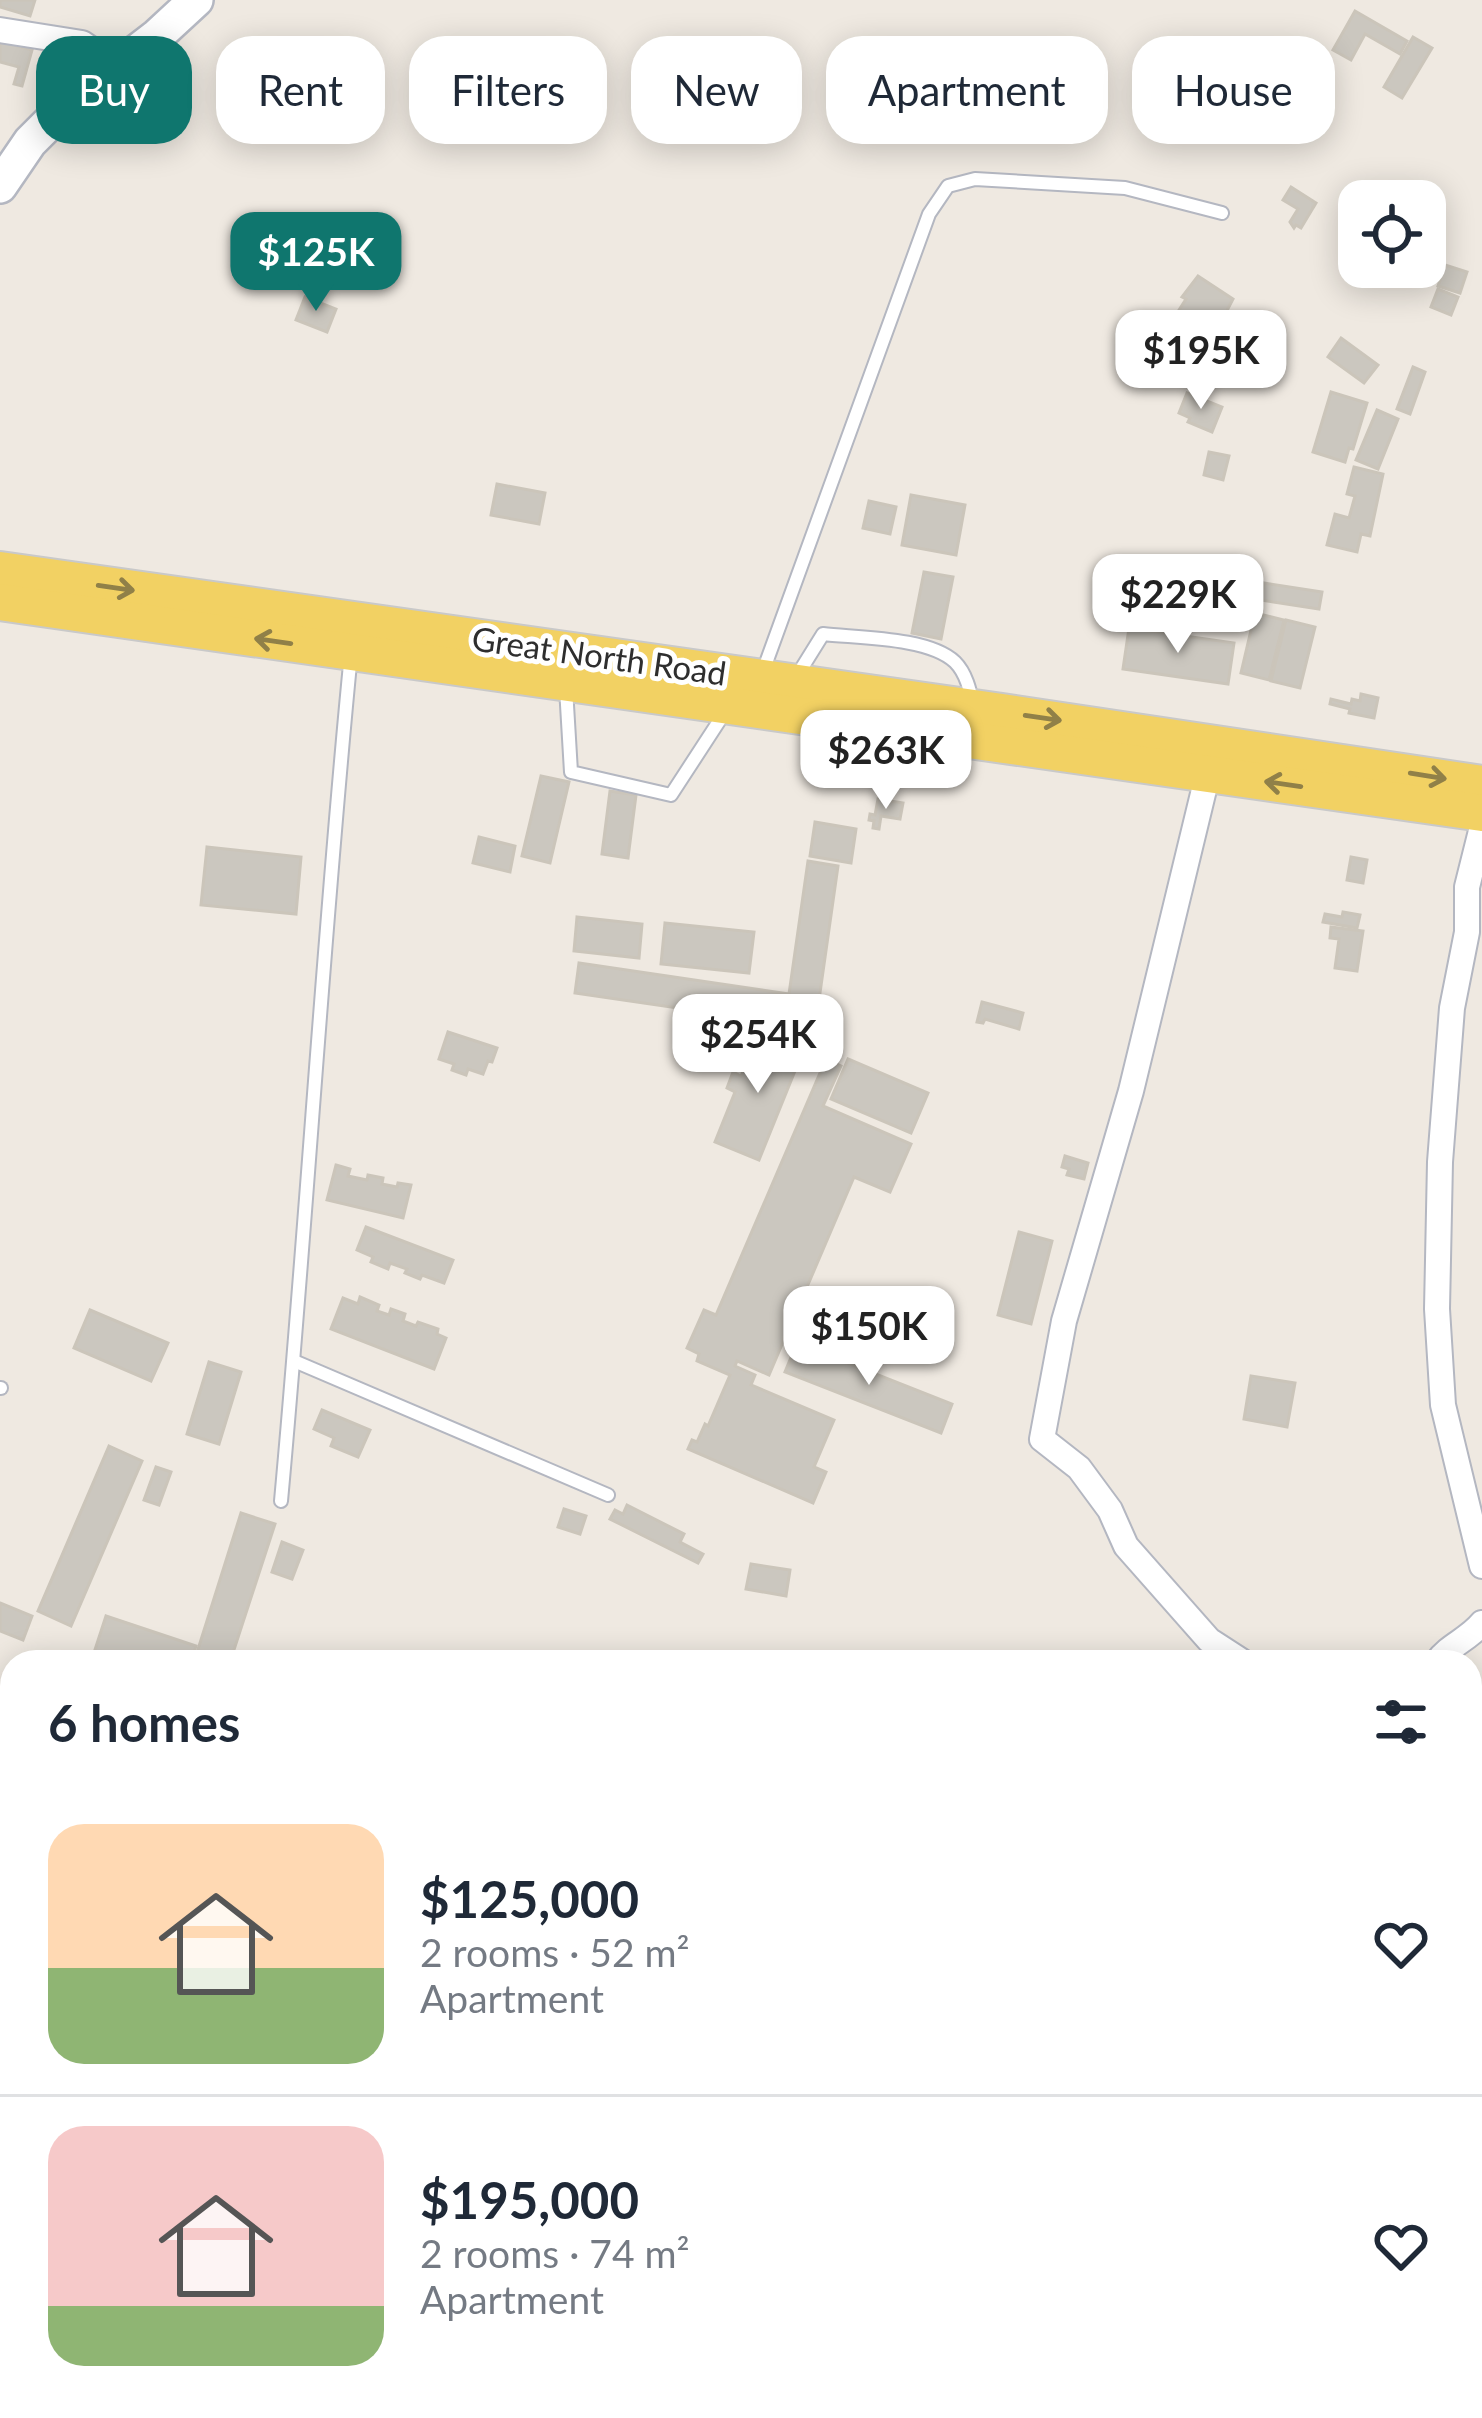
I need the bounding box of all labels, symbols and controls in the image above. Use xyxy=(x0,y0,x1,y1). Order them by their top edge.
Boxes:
chip: Buy xyxy=(36,36,192,144)
chip: Rent xyxy=(216,36,385,144)
chip: Filters xyxy=(409,36,607,144)
chip: New xyxy=(631,36,802,144)
chip: Apartment xyxy=(826,36,1108,144)
chip: House xyxy=(1132,36,1335,144)
map controls xyxy=(1338,180,1446,288)
button: locate xyxy=(1338,180,1446,288)
pin: $125K xyxy=(232,212,400,314)
text: $125K xyxy=(257,228,375,274)
pin: $195K xyxy=(1117,310,1285,412)
text: $195K xyxy=(1142,326,1260,372)
pin: $229K xyxy=(1094,554,1262,656)
text: $229K xyxy=(1119,570,1237,616)
one-way arrow xyxy=(95,577,134,599)
street label: Great North Road xyxy=(469,617,729,693)
one-way arrow xyxy=(254,629,293,652)
one-way arrow xyxy=(1022,707,1061,730)
pin: $263K xyxy=(802,710,970,812)
text: $263K xyxy=(827,726,945,772)
one-way arrow xyxy=(1408,765,1447,788)
one-way arrow xyxy=(1264,772,1303,795)
pin: $254K xyxy=(674,994,842,1096)
text: $254K xyxy=(699,1010,817,1056)
pin: $150K xyxy=(785,1286,953,1388)
text: $150K xyxy=(810,1302,928,1348)
icon: filters xyxy=(1368,1689,1434,1755)
text: 6 homes xyxy=(48,1692,240,1753)
text: $125,000 xyxy=(420,1868,639,1929)
icon: home xyxy=(144,1872,288,2016)
icon: heart xyxy=(1368,1911,1434,1977)
text: 2 rooms · 52 m² xyxy=(420,1929,690,1975)
text: Apartment xyxy=(420,1975,604,2021)
text: $195,000 xyxy=(420,2169,639,2230)
icon: home xyxy=(144,2174,288,2318)
icon: heart xyxy=(1368,2213,1434,2279)
text: 2 rooms · 74 m² xyxy=(420,2230,690,2276)
text: Apartment xyxy=(420,2276,604,2322)

